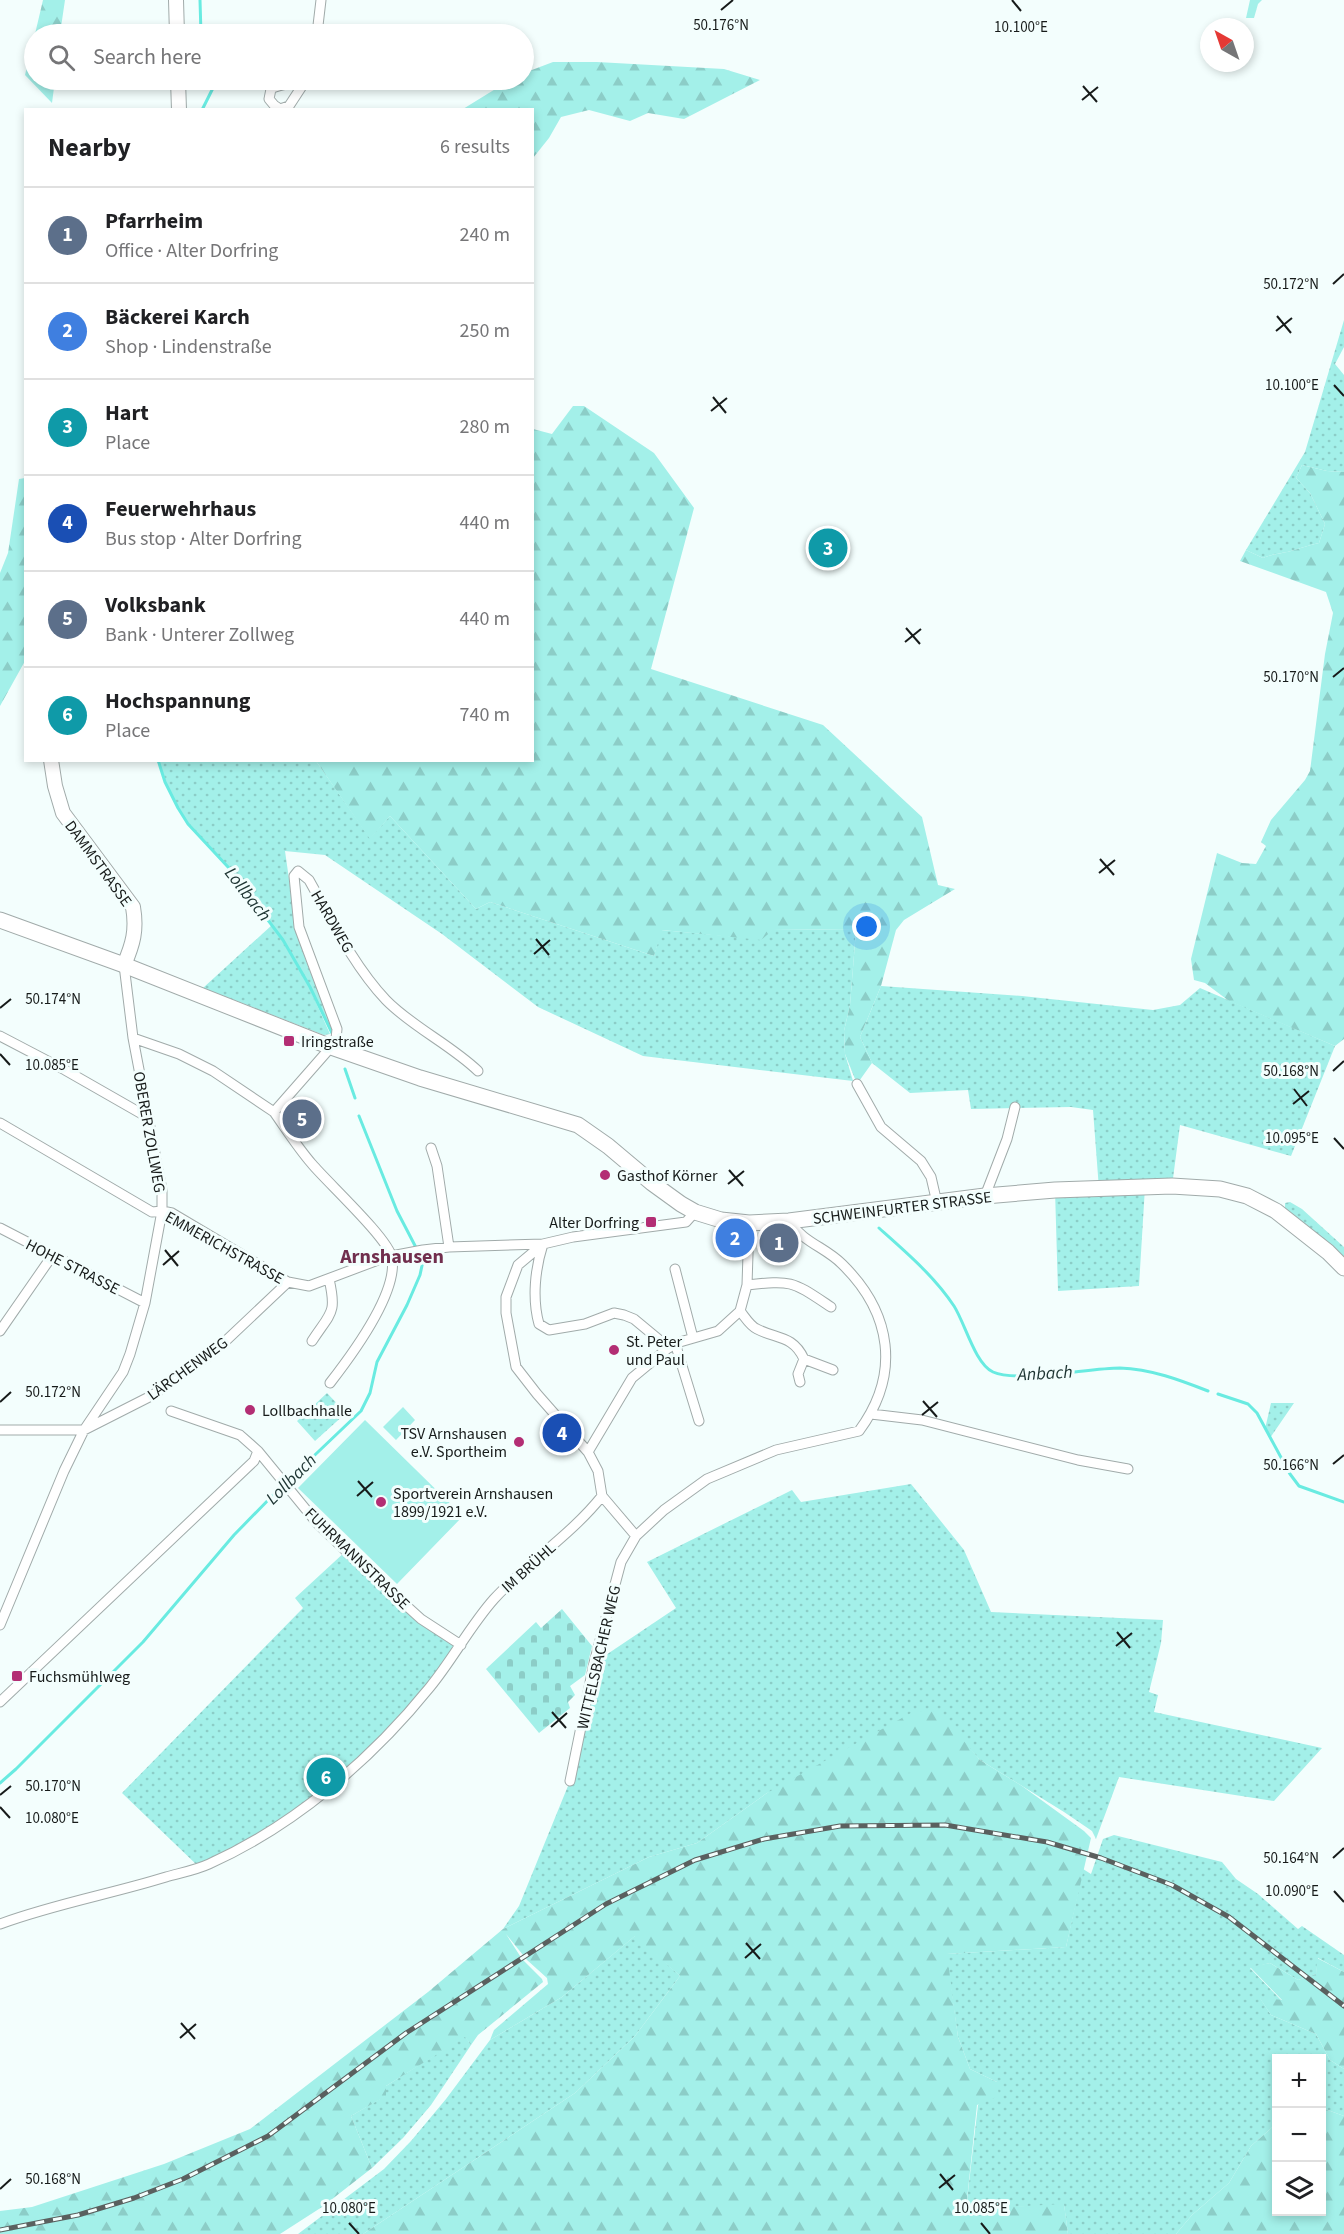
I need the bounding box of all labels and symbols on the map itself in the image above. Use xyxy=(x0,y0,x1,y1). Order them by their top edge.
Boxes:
text: 50.176°N xyxy=(693,15,749,36)
text: 10.100°E xyxy=(994,17,1048,38)
north arrow xyxy=(1200,18,1254,72)
text: 50.172°N xyxy=(1263,274,1319,295)
text: 10.100°E xyxy=(1265,375,1319,396)
pin: 3 xyxy=(808,526,848,570)
text: 50.170°N xyxy=(1263,667,1319,688)
street label: DAMMSTRASSE xyxy=(59,816,137,911)
water label: Lollbach xyxy=(218,862,277,927)
street label: HARDWEG xyxy=(305,886,359,957)
your location xyxy=(852,912,881,941)
text: 50.174°N xyxy=(25,989,81,1010)
place label: Iringstraße xyxy=(301,1031,374,1053)
marker: Iringstraße xyxy=(282,1034,296,1048)
text: 10.085°E xyxy=(25,1055,79,1076)
text: 50.168°N xyxy=(1263,1061,1319,1082)
street label: OBERER ZOLLWEG xyxy=(128,1070,171,1195)
pin: 5 xyxy=(282,1096,322,1142)
text: 10.095°E xyxy=(1265,1128,1319,1149)
place label: Gasthof Körner xyxy=(617,1165,718,1187)
marker: Gasthof Körner xyxy=(598,1168,612,1182)
street label: SCHWEINFURTER STRASSE xyxy=(811,1186,993,1230)
street label: EMMERICHSTRASSE xyxy=(161,1206,288,1290)
place label: Alter Dorfring xyxy=(549,1212,639,1234)
marker: Alter Dorfring xyxy=(644,1215,658,1229)
pin: 2 xyxy=(716,1216,754,1260)
pin: 1 xyxy=(760,1220,798,1266)
street label: HOHE STRASSE xyxy=(22,1234,123,1300)
district label: Arnshausen xyxy=(339,1243,444,1271)
place label: St. Peter und Paul xyxy=(626,1331,685,1371)
street label: LÄRCHENWEG xyxy=(143,1332,232,1406)
marker: St. Peter und Paul xyxy=(607,1343,621,1357)
water label: Anbach xyxy=(1016,1360,1073,1387)
text: 50.172°N xyxy=(25,1382,81,1403)
place label: Lollbachhalle xyxy=(262,1400,352,1422)
marker: Lollbachhalle xyxy=(243,1403,257,1417)
pin: 4 xyxy=(542,1410,582,1456)
place label: TSV Arnshausen e.V. Sportheim xyxy=(401,1423,507,1463)
marker: TSV Arnshausen e.V. Sportheim xyxy=(512,1435,526,1449)
water label: Lollbach xyxy=(260,1448,322,1510)
text: 50.166°N xyxy=(1263,1455,1319,1476)
place label: Sportverein Arnshausen 1899/1921 e.V. xyxy=(393,1483,553,1523)
marker: Sportverein Arnshausen 1899/1921 e.V. xyxy=(374,1495,388,1509)
street label: FUHRMANNSTRASSE xyxy=(300,1503,415,1615)
street label: IM BRÜHL xyxy=(497,1537,561,1598)
street label: WITTELSBACHER WEG xyxy=(572,1583,626,1732)
place label: Fuchsmühlweg xyxy=(29,1666,130,1688)
marker: Fuchsmühlweg xyxy=(10,1669,24,1683)
pin: 6 xyxy=(306,1754,346,1800)
text: 50.170°N xyxy=(25,1776,81,1797)
text: 10.080°E xyxy=(25,1808,79,1829)
text: 50.164°N xyxy=(1263,1848,1319,1869)
text: 10.090°E xyxy=(1265,1881,1319,1902)
text: 50.168°N xyxy=(25,2169,81,2190)
text: 10.080°E xyxy=(322,2198,376,2219)
text: 10.085°E xyxy=(954,2198,1008,2219)

